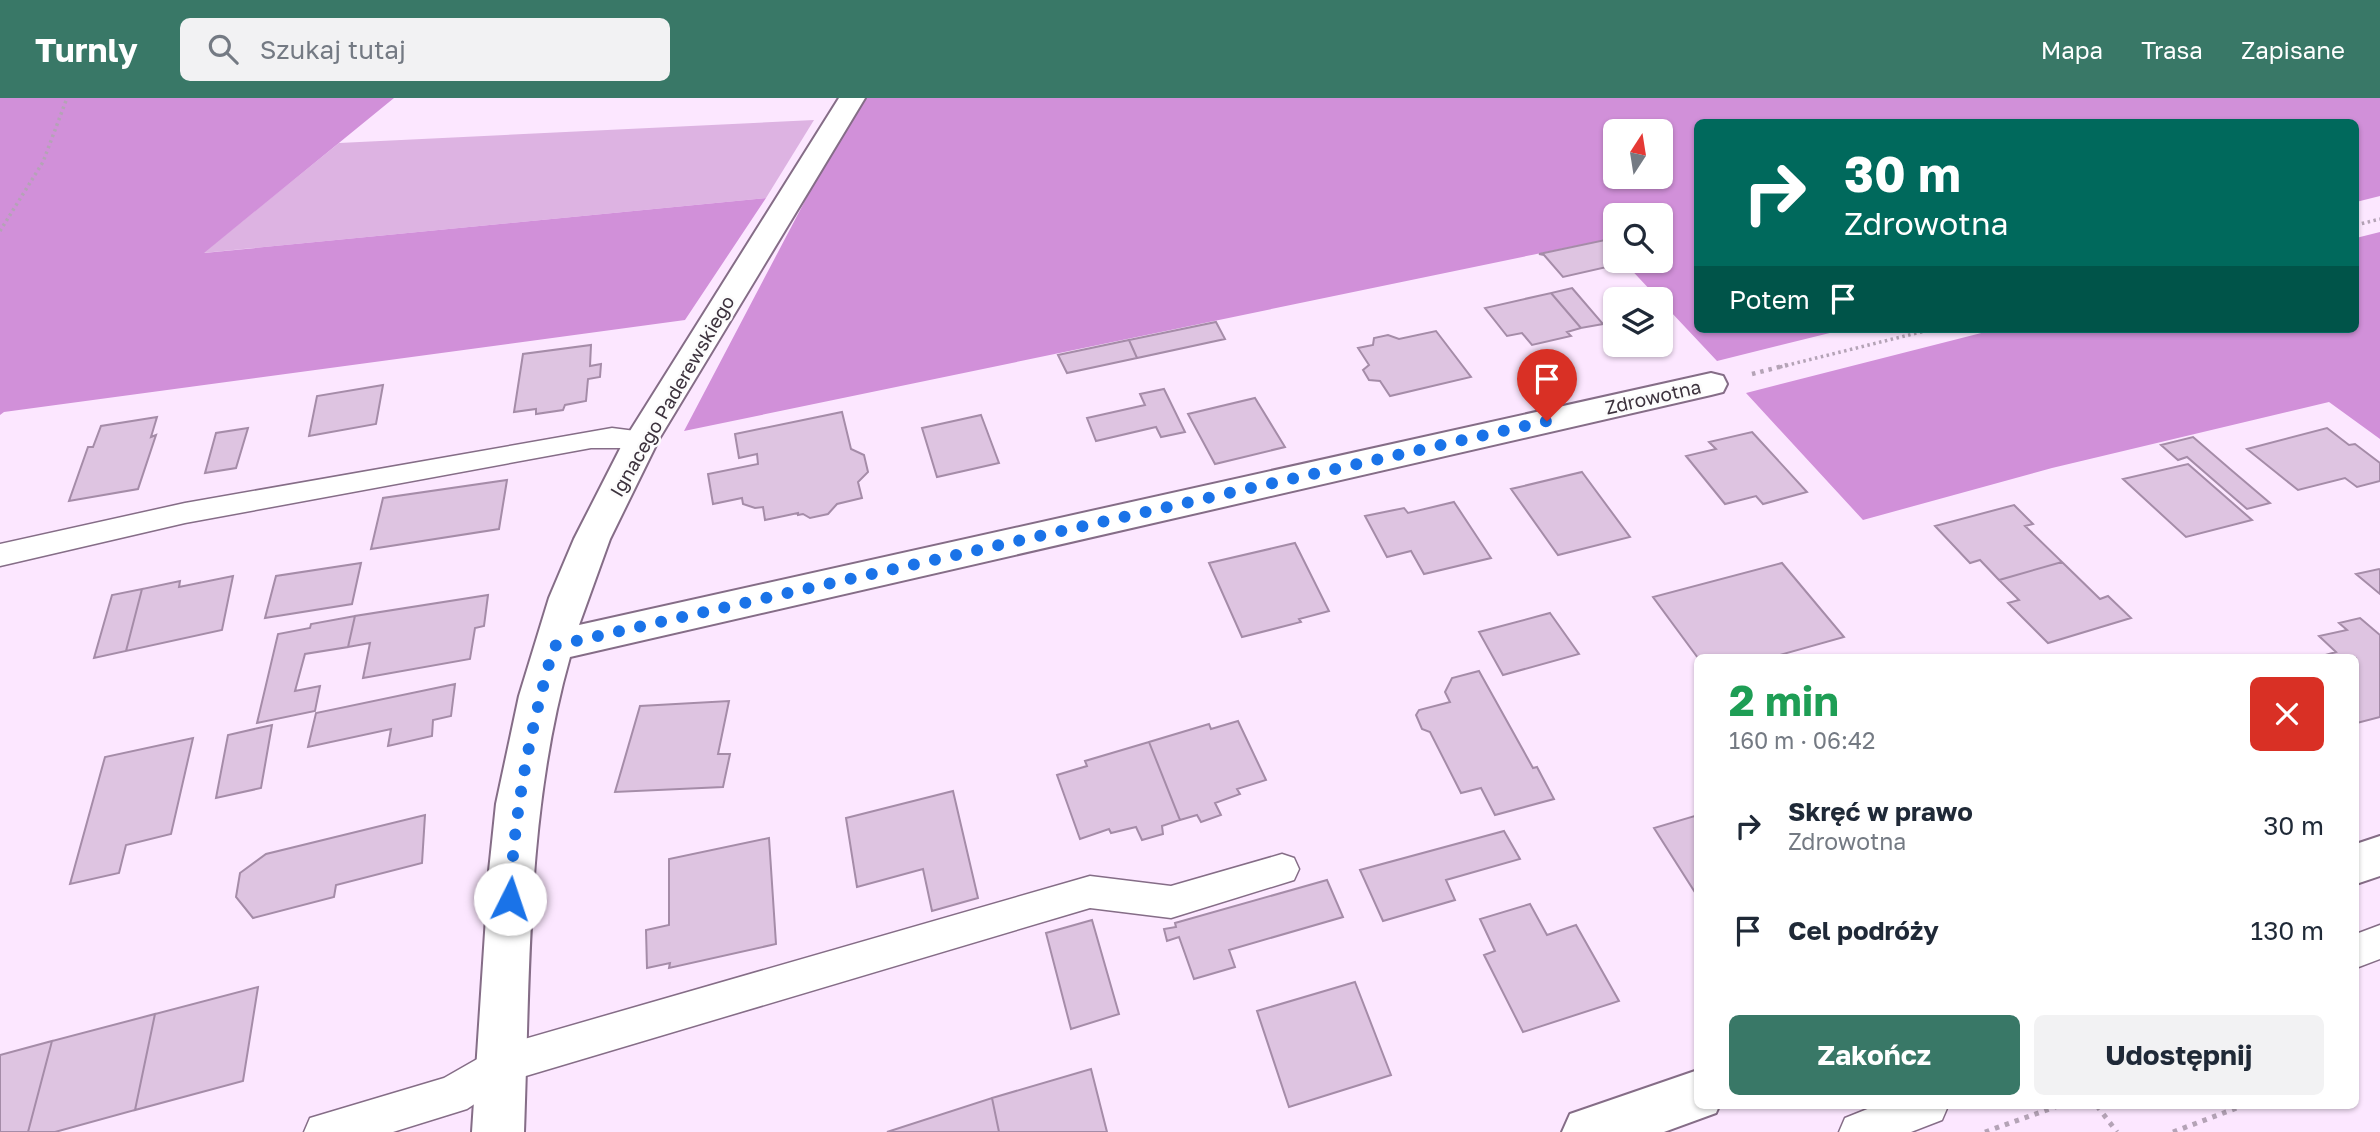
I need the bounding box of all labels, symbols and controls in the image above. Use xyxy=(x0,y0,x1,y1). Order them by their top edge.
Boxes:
search box xyxy=(180,18,670,81)
text: Turnly xyxy=(35,30,138,69)
icon: search xyxy=(204,30,242,68)
text: Szukaj tutaj xyxy=(260,34,406,65)
text: Mapa xyxy=(2041,35,2103,64)
text: Trasa xyxy=(2141,35,2203,64)
text: Zapisane xyxy=(2241,35,2345,64)
north arrow xyxy=(1603,119,1673,189)
map controls xyxy=(1603,119,1673,357)
text: 30 m xyxy=(1844,144,1961,203)
icon: right xyxy=(1729,147,1820,238)
button: search xyxy=(1603,203,1673,273)
text: Zdrowotna xyxy=(1844,204,2009,242)
icon: arrive xyxy=(1824,280,1862,318)
text: Potem xyxy=(1729,284,1810,315)
button: layers xyxy=(1603,287,1673,357)
street label: Ignacego Paderewskiego xyxy=(605,291,739,500)
pin xyxy=(1517,349,1577,421)
icon: arrive xyxy=(1528,360,1566,398)
street label: Zdrowotna xyxy=(1603,374,1703,419)
text: 2 min xyxy=(1729,675,1839,725)
button: close xyxy=(2250,677,2324,751)
text: 160 m · 06:42 xyxy=(1729,726,1875,754)
text: Skręć w prawo xyxy=(1788,796,1973,827)
icon: right xyxy=(1729,807,1767,845)
text: 30 m xyxy=(2263,810,2324,841)
text: Zdrowotna xyxy=(1788,827,1906,855)
position arrow xyxy=(473,862,547,936)
icon: arrive xyxy=(1729,912,1767,950)
text: Cel podróży xyxy=(1788,915,1939,946)
text: 130 m xyxy=(2251,915,2324,946)
button: Zakończ xyxy=(1729,1015,2020,1095)
button: Udostępnij xyxy=(2034,1015,2324,1095)

